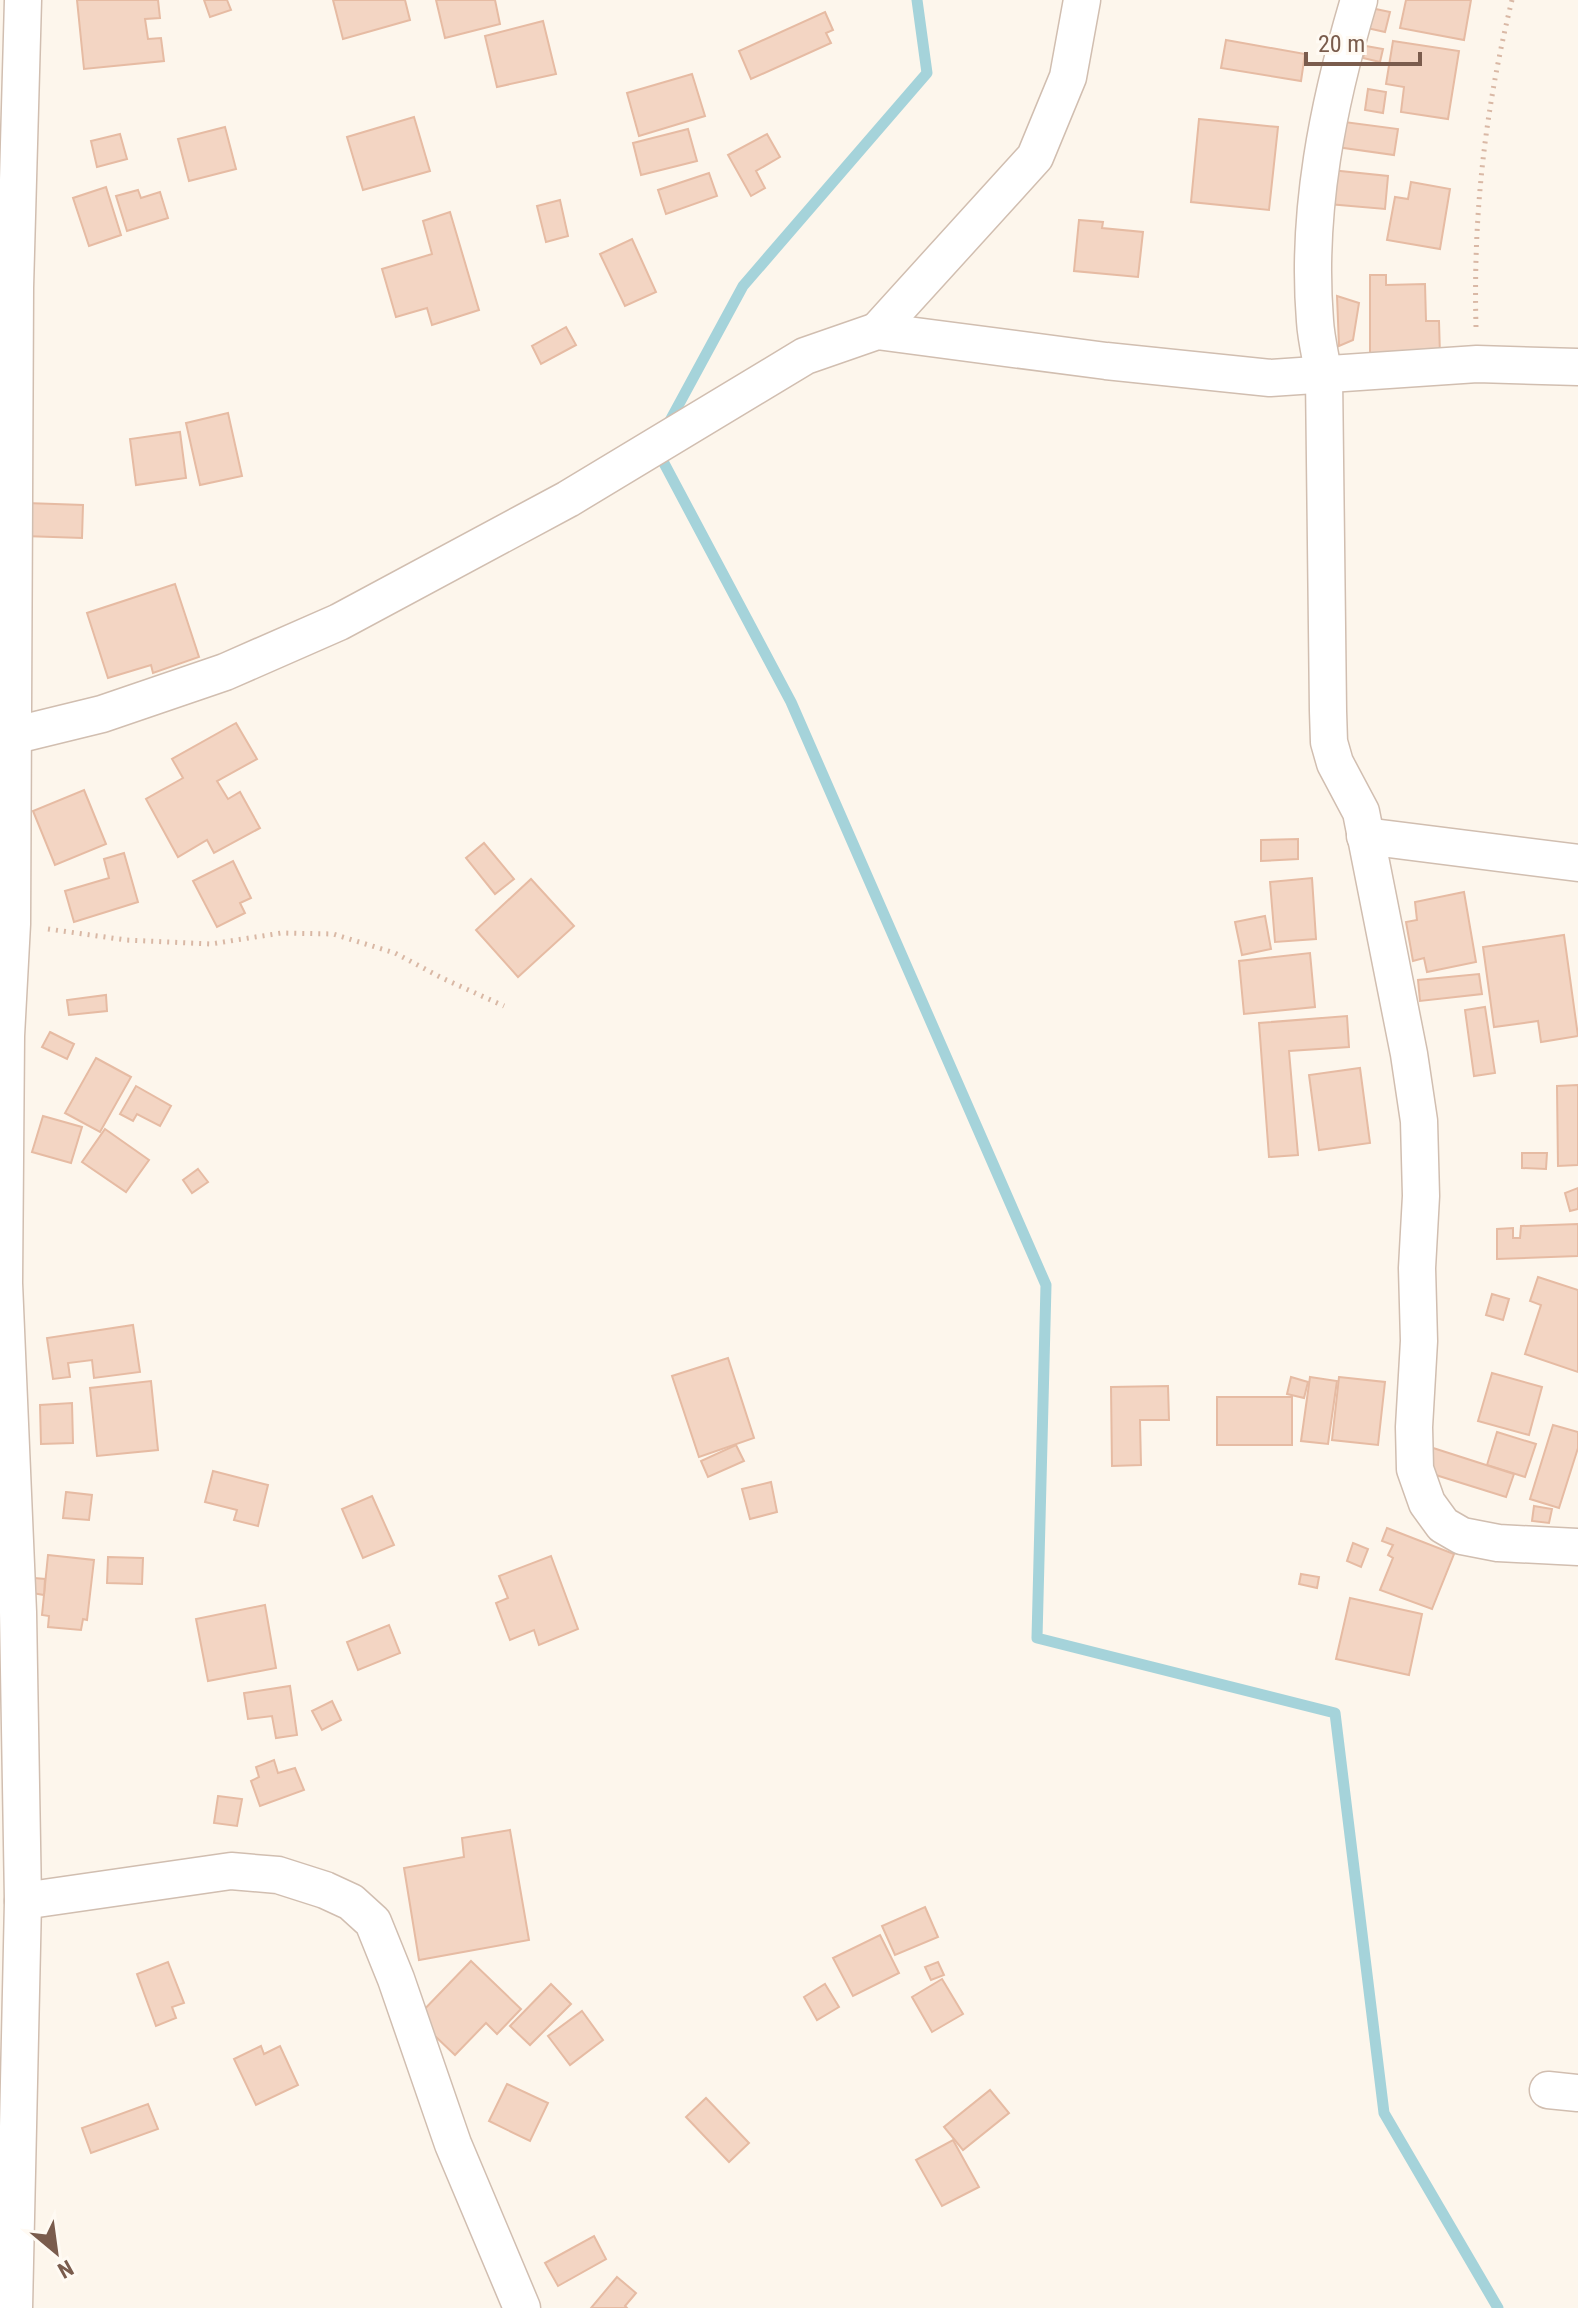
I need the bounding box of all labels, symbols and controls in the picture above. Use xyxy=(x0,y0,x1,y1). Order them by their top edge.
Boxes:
scale bar xyxy=(1306,16,1420,66)
text: 20 m xyxy=(1318,30,1365,58)
north arrow xyxy=(16,2212,96,2292)
text: N xyxy=(53,2255,77,2283)

